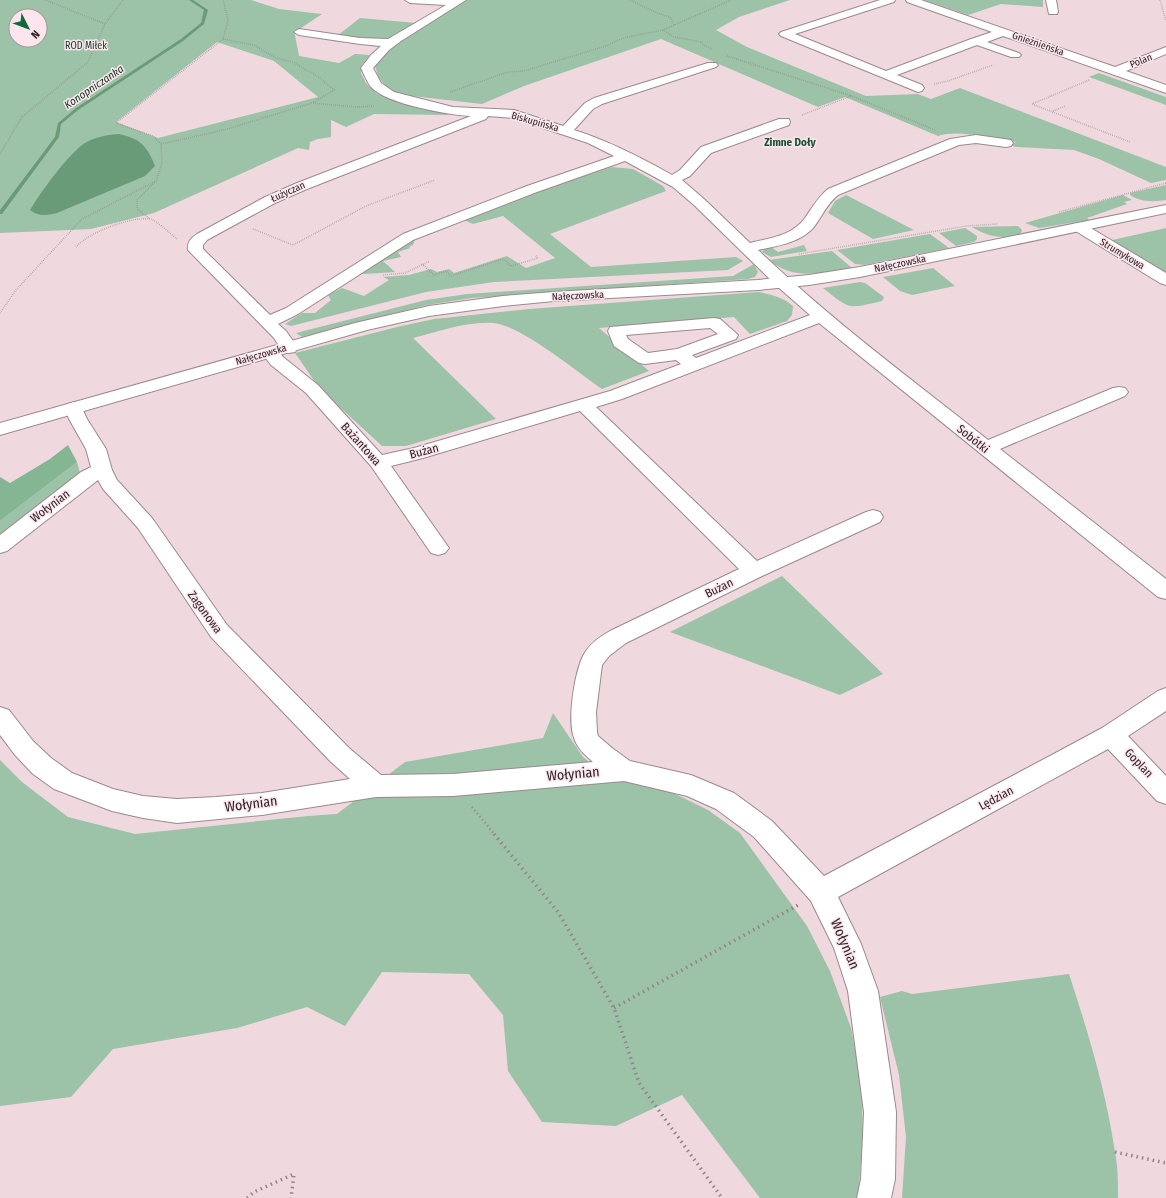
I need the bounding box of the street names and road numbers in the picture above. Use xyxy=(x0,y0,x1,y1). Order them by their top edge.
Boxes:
street label: Gnieźnieńska xyxy=(1011,29,1066,58)
street label: Polan xyxy=(1128,51,1154,71)
street label: Biskupińska xyxy=(510,109,561,135)
street label: Łużyczan xyxy=(269,179,307,205)
street label: Strumykowa xyxy=(1097,236,1147,272)
street label: Nałęczowska xyxy=(873,253,927,275)
street label: Nałęczowska xyxy=(552,289,605,303)
street label: Nałęczowska xyxy=(234,342,288,368)
street label: Bażantowa xyxy=(338,420,384,468)
street label: Sobótki xyxy=(954,422,992,456)
street label: Bużan xyxy=(408,440,440,462)
street label: Wołynian xyxy=(28,487,72,525)
street label: Bużan xyxy=(703,575,735,601)
street label: Zagonowa xyxy=(185,588,225,636)
street label: Goplan xyxy=(1122,746,1156,780)
street label: Wołynian xyxy=(546,763,600,785)
street label: Lędzian xyxy=(976,783,1016,813)
street label: Wołynian xyxy=(224,792,278,816)
street label: Wołynian xyxy=(827,916,863,972)

